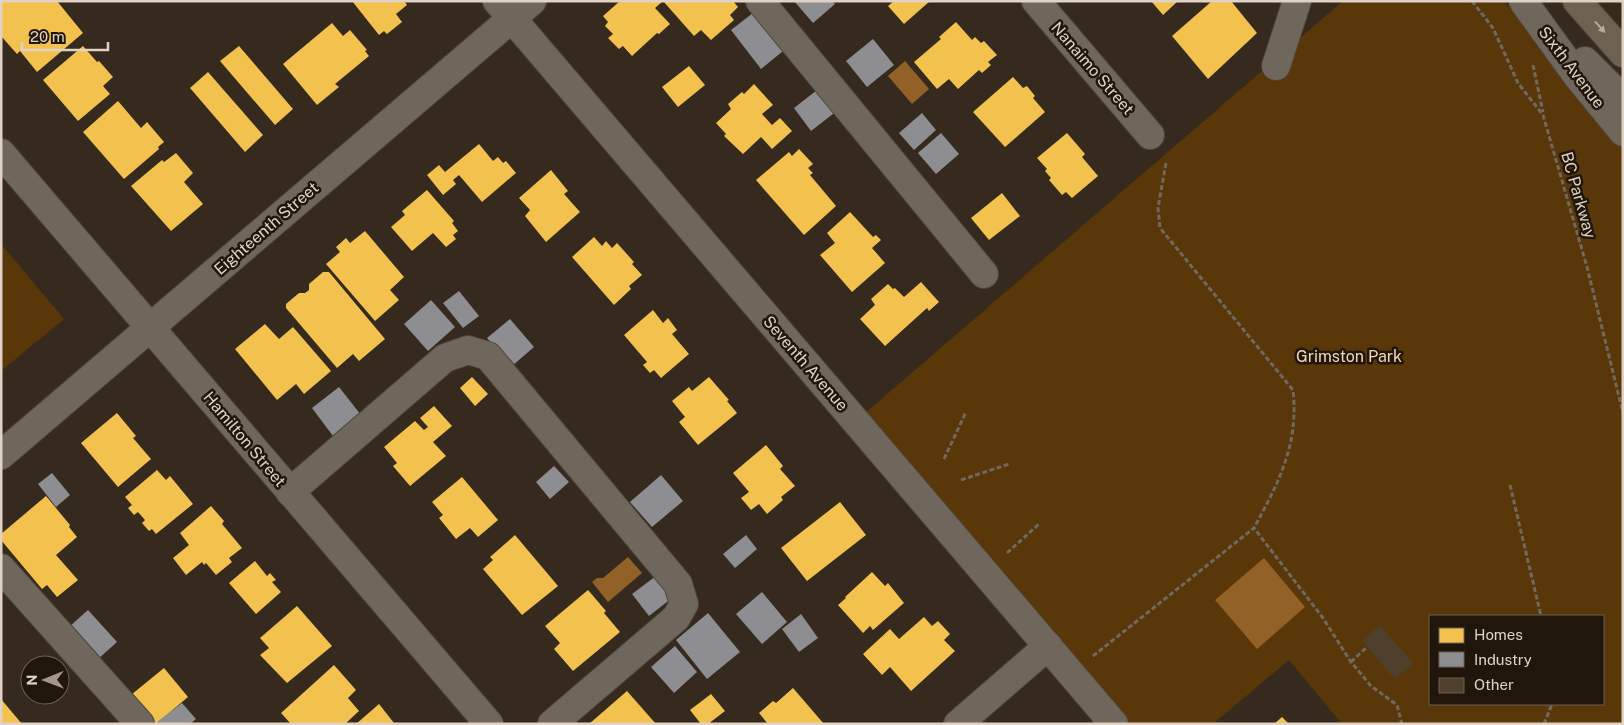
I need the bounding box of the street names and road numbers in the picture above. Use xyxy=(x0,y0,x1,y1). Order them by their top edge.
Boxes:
street label: Nanaimo Street xyxy=(1047,18,1138,118)
street label: Sixth Avenue xyxy=(1535,23,1609,112)
street label: BC Parkway xyxy=(1557,150,1600,241)
street label: Eighteenth Street xyxy=(210,178,322,279)
street label: Seventh Avenue xyxy=(759,312,852,415)
street label: Hamilton Street xyxy=(199,388,290,491)

